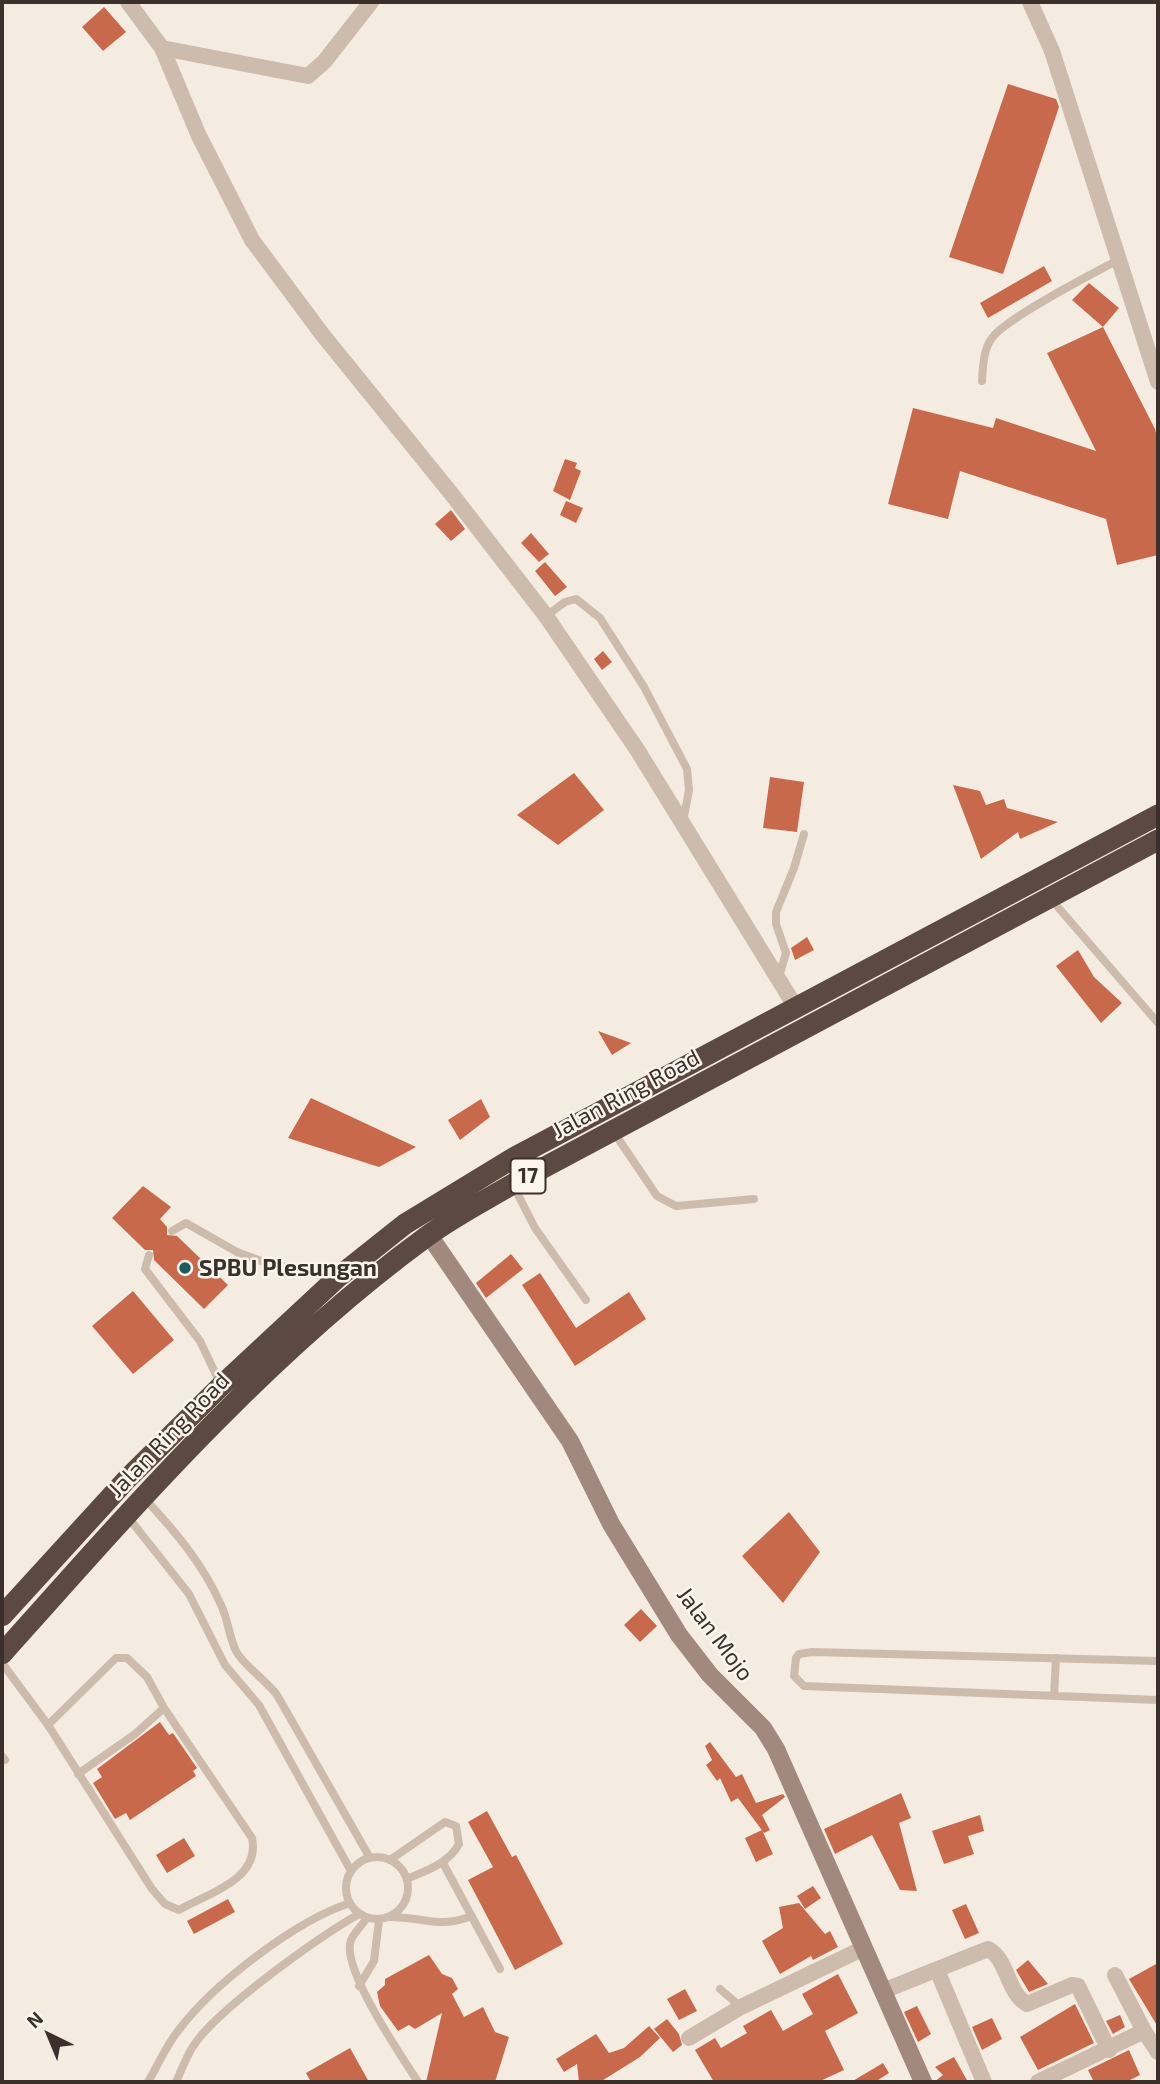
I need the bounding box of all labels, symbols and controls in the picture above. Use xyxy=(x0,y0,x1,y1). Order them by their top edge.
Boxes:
street label: Jalan Ring Road xyxy=(548,1044,704,1144)
road number: 17 xyxy=(510,1158,546,1194)
place label: SPBU Plesungan xyxy=(199,1254,377,1282)
marker: SPBU Plesungan xyxy=(177,1260,193,1276)
street label: Jalan Ring Road xyxy=(103,1367,235,1503)
street label: Jalan Mojo xyxy=(671,1582,759,1686)
north arrow xyxy=(14,2000,84,2070)
text: N xyxy=(21,2006,47,2032)

